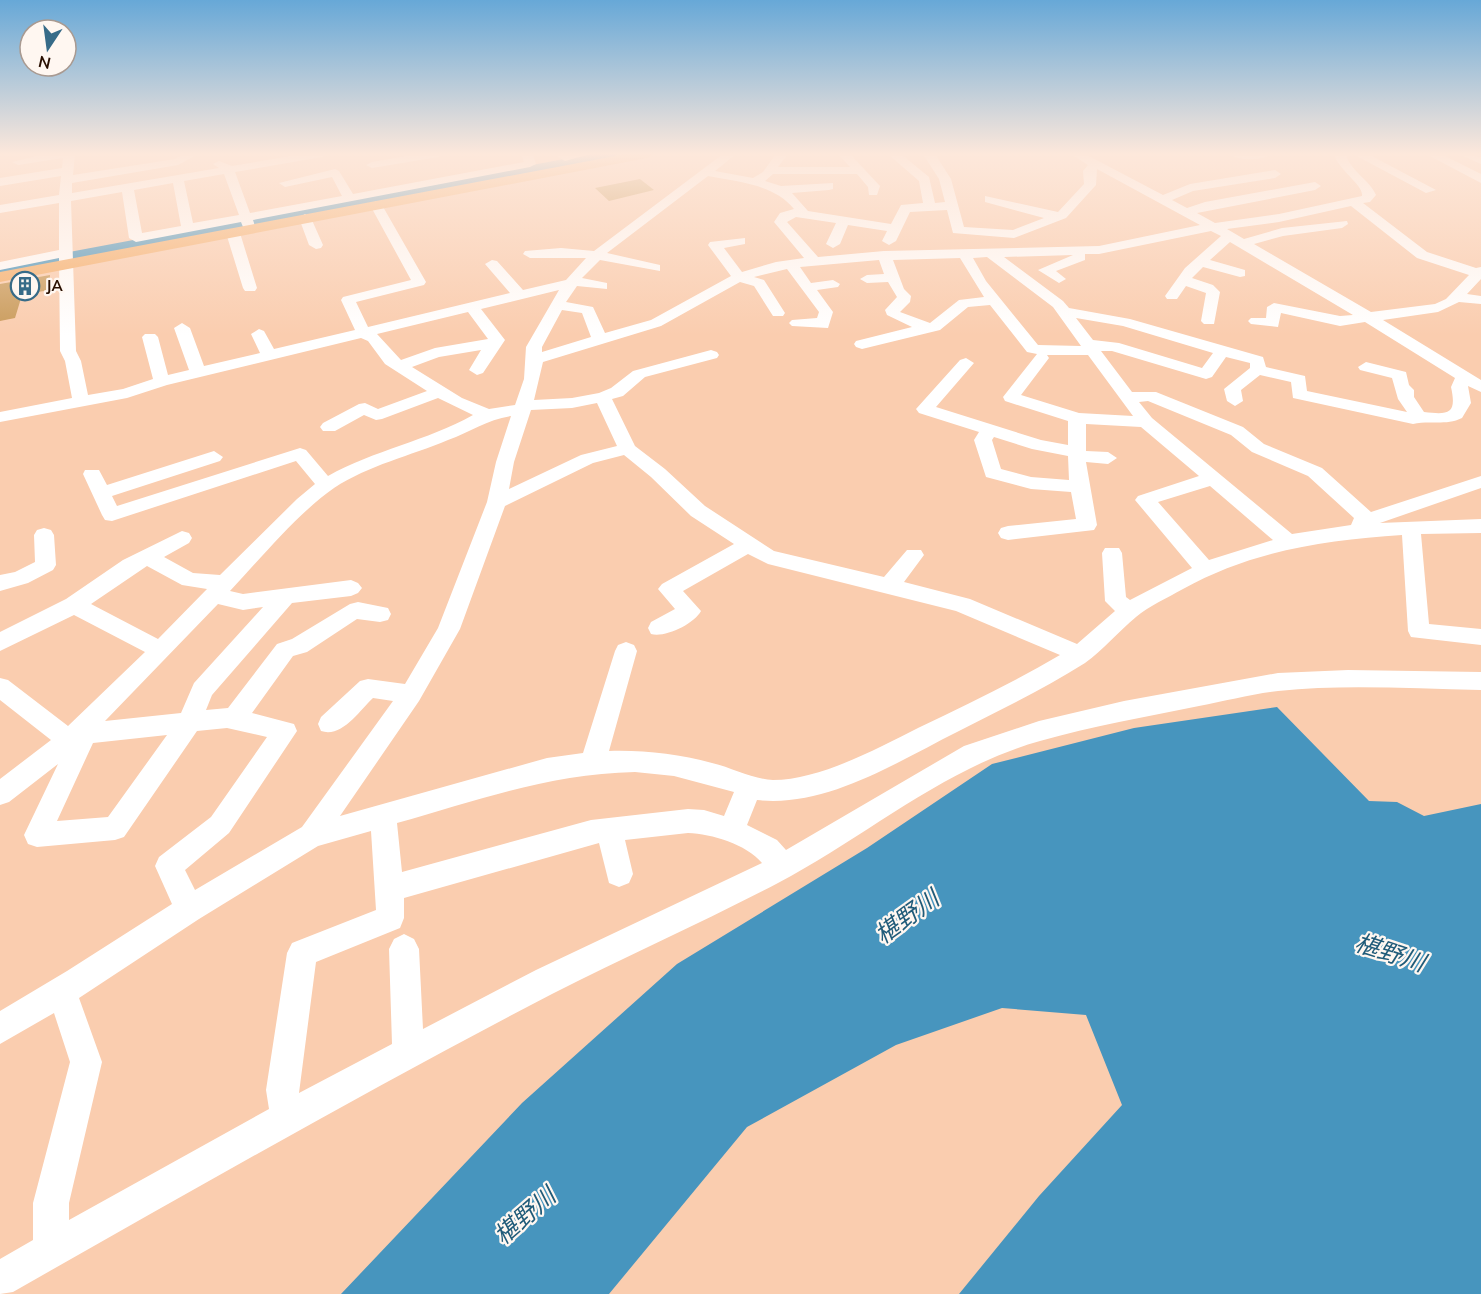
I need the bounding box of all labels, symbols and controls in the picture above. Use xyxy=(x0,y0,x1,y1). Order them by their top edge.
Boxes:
north arrow xyxy=(18,18,78,78)
text: N xyxy=(36,52,53,74)
building icon: JA xyxy=(9,270,41,302)
place label: JA xyxy=(46,276,63,295)
water label: 椹野川 xyxy=(868,881,947,949)
water label: 椹野川 xyxy=(1351,927,1432,978)
water label: 椹野川 xyxy=(487,1178,564,1250)

